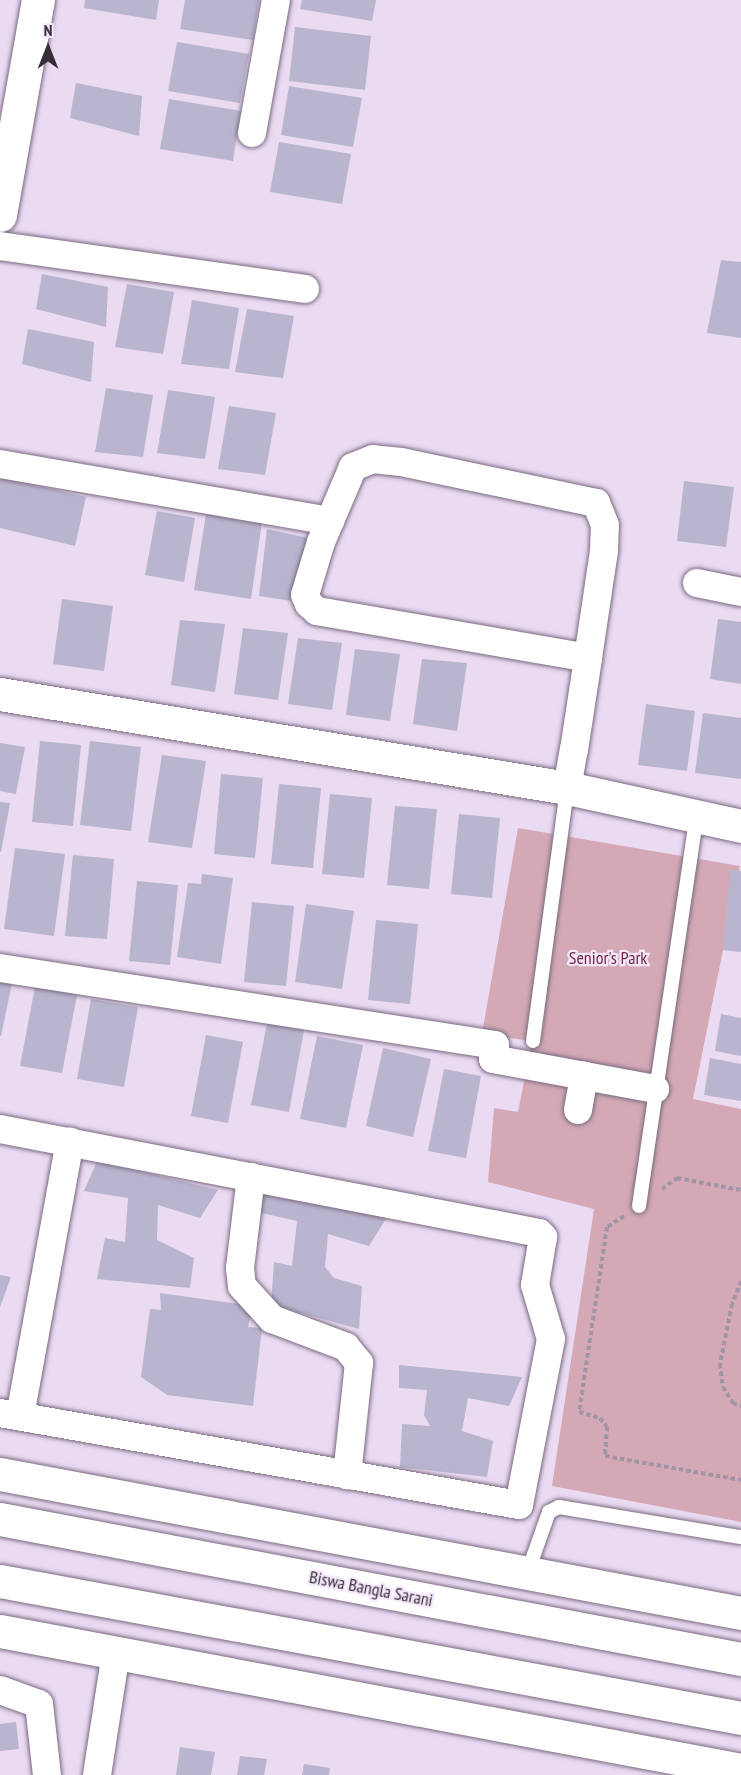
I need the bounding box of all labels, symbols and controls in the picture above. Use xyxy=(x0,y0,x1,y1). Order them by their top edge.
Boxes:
north arrow xyxy=(18,18,78,78)
text: N xyxy=(44,20,52,40)
park label: Senior's Park xyxy=(569,947,647,969)
street label: Biswa Bangla Sarani xyxy=(307,1566,435,1612)

